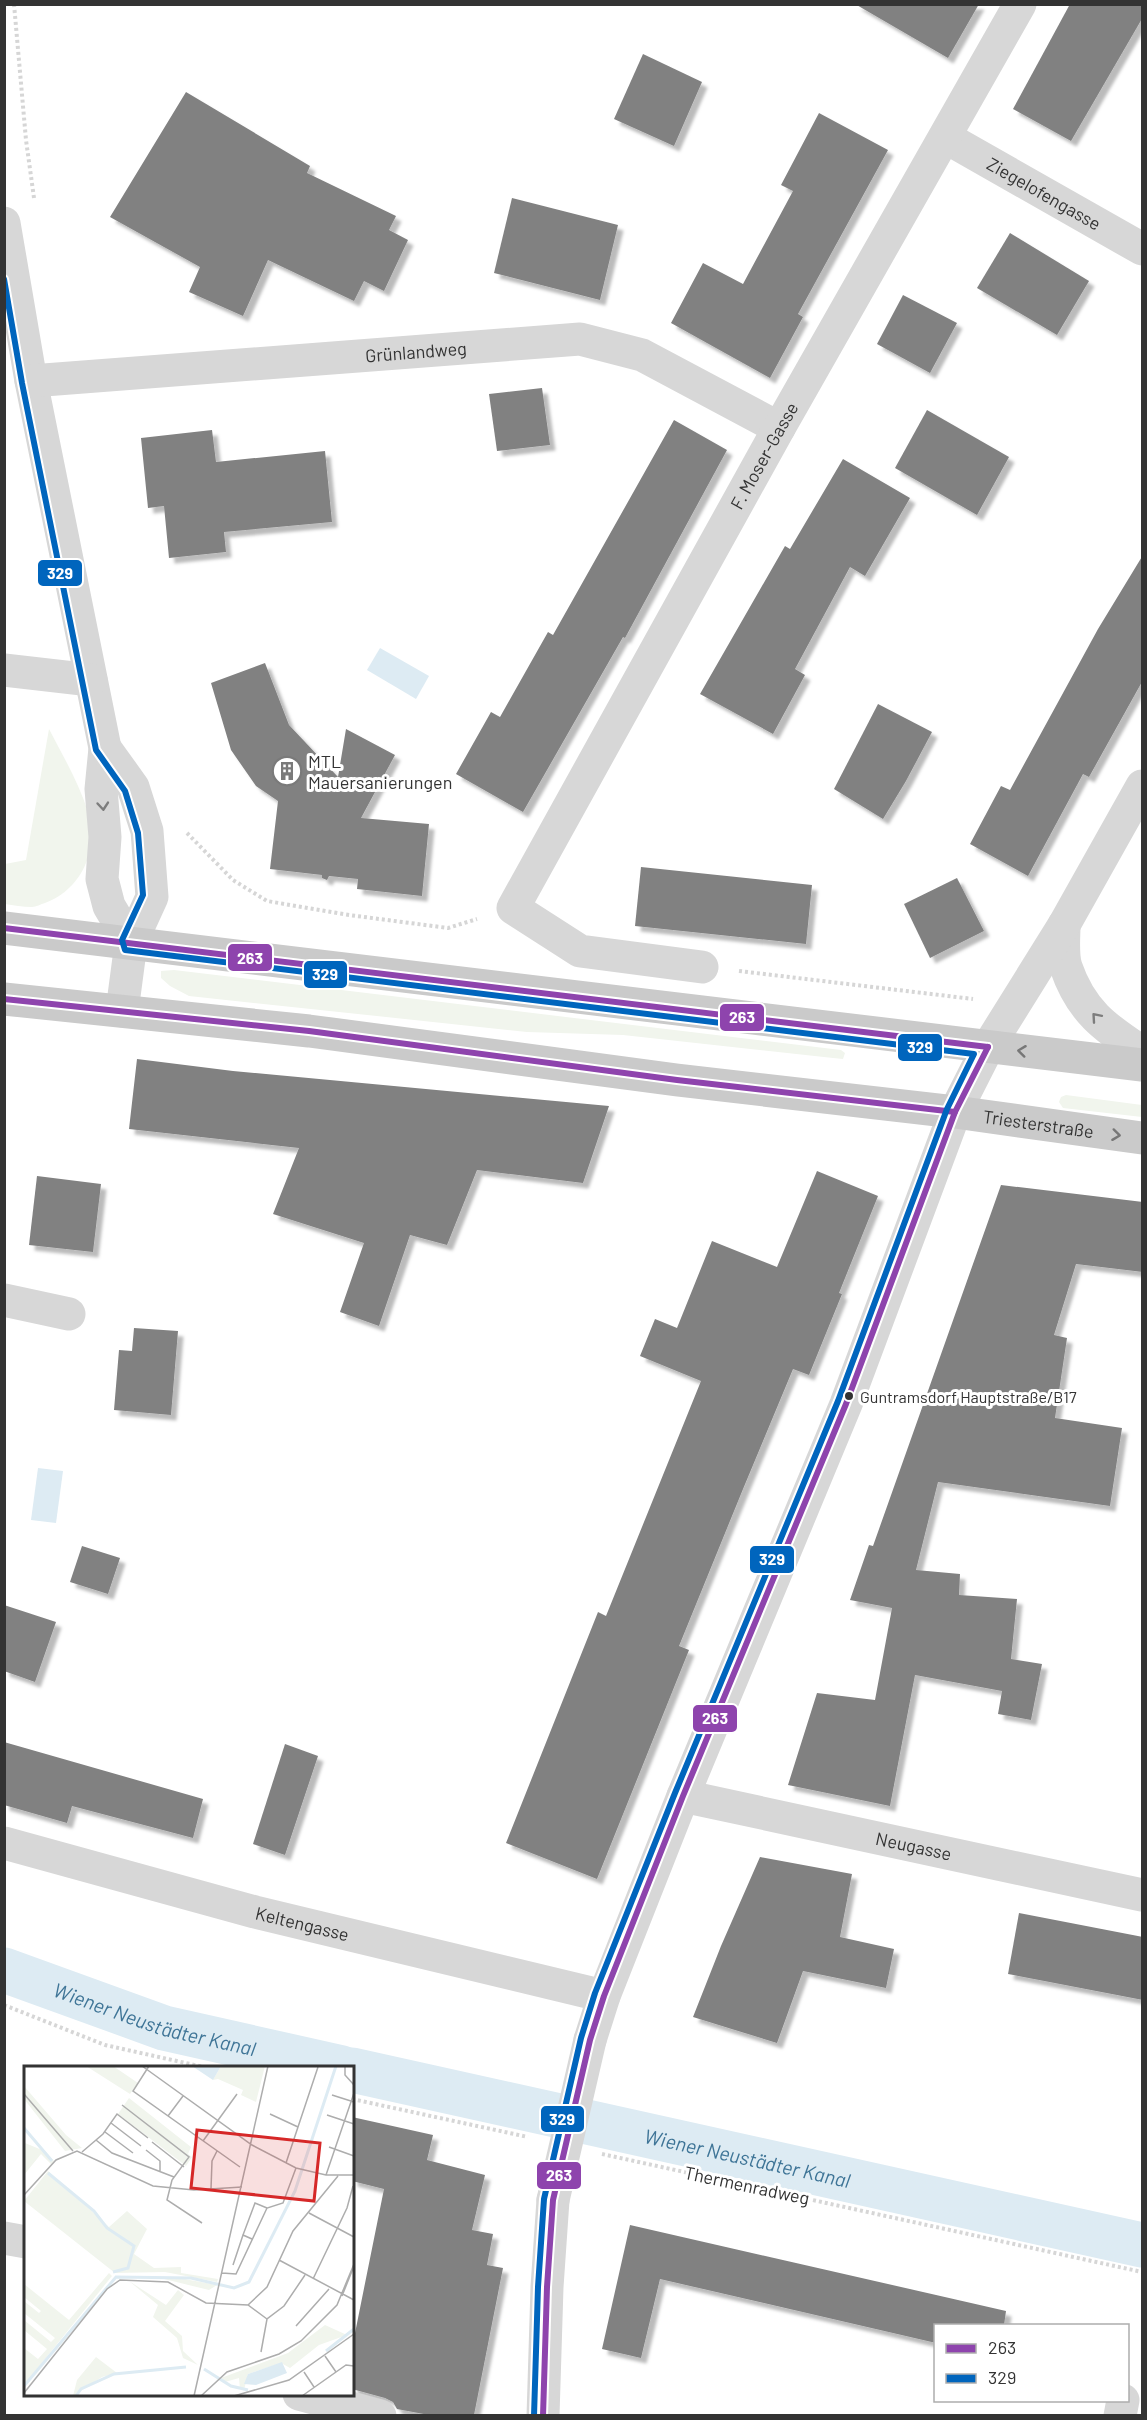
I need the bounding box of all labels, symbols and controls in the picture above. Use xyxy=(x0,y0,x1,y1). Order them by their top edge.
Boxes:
street label: Ziegelofengasse xyxy=(983,152,1105,234)
street label: Grünlandweg xyxy=(364,337,467,366)
street label: F. Moser-Gasse xyxy=(725,398,802,513)
line badge: 329 xyxy=(37,559,83,587)
text: 329 xyxy=(47,563,73,582)
place label: MTL Mauersanierungen xyxy=(308,750,452,793)
building icon: MTL Mauersanierungen xyxy=(271,755,303,787)
one-way arrow xyxy=(96,802,109,811)
line badge: 263 xyxy=(227,943,273,972)
text: 263 xyxy=(237,948,263,967)
line badge: 329 xyxy=(303,960,348,989)
text: 329 xyxy=(312,964,338,983)
line badge: 263 xyxy=(719,1003,765,1032)
text: 263 xyxy=(729,1007,755,1026)
one-way arrow xyxy=(1092,1014,1103,1024)
line badge: 329 xyxy=(897,1033,943,1062)
text: 329 xyxy=(907,1037,933,1056)
one-way arrow xyxy=(1017,1045,1026,1058)
street label: Triesterstraße xyxy=(982,1105,1095,1142)
one-way arrow xyxy=(1112,1128,1121,1140)
place label: Guntramsdorf Hauptstraße/B17 xyxy=(860,1387,1077,1406)
marker: Guntramsdorf Hauptstraße/B17 xyxy=(843,1390,855,1402)
line badge: 329 xyxy=(749,1545,795,1574)
text: 329 xyxy=(759,1549,785,1568)
line badge: 263 xyxy=(692,1704,738,1733)
text: 263 xyxy=(702,1708,728,1727)
street label: Neugasse xyxy=(874,1827,954,1865)
street label: Keltengasse xyxy=(253,1902,351,1945)
water label: Wiener Neustädter Kanal xyxy=(50,1977,259,2060)
inset map xyxy=(24,2066,354,2396)
line badge: 329 xyxy=(540,2105,585,2133)
text: 329 xyxy=(549,2109,575,2128)
water label: Wiener Neustädter Kanal xyxy=(642,2123,853,2192)
line badge: 263 xyxy=(536,2161,582,2190)
street label: Thermenradweg xyxy=(682,2161,812,2209)
text: 263 xyxy=(546,2165,572,2184)
legend xyxy=(934,2324,1129,2402)
text: 263 xyxy=(988,2336,1016,2358)
text: 329 xyxy=(988,2366,1016,2388)

